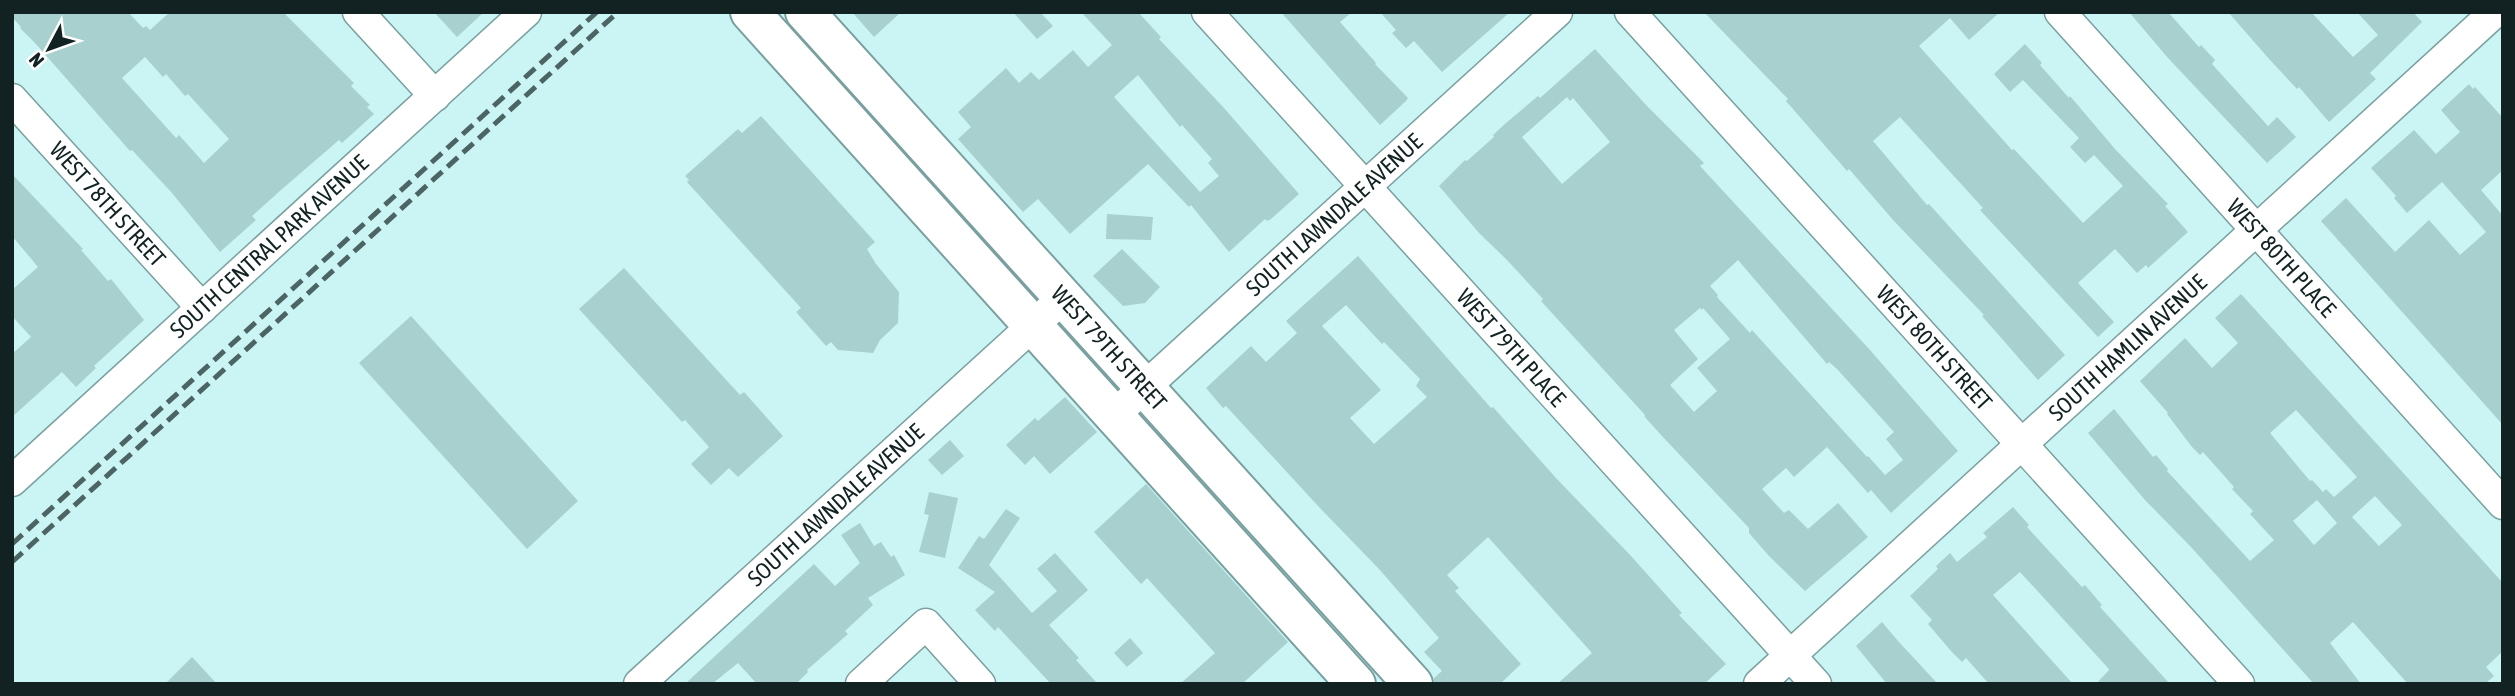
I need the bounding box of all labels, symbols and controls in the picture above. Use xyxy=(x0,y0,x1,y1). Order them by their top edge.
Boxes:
north arrow xyxy=(14,14,84,84)
text: N xyxy=(24,49,48,72)
street label: SOUTH LAWNDALE AVENUE xyxy=(1241,128,1427,301)
street label: WEST 78TH STREET xyxy=(45,137,171,272)
street label: SOUTH CENTRAL PARK AVENUE xyxy=(165,150,373,343)
street label: WEST 80TH PLACE xyxy=(2222,194,2341,322)
street label: SOUTH HAMLIN AVENUE xyxy=(2043,269,2212,426)
street label: WEST 79TH STREET xyxy=(1046,280,1172,415)
street label: WEST 80TH STREET xyxy=(1871,280,1997,415)
street label: WEST 79TH PLACE xyxy=(1451,284,1571,412)
street label: SOUTH LAWNDALE AVENUE xyxy=(743,418,929,591)

